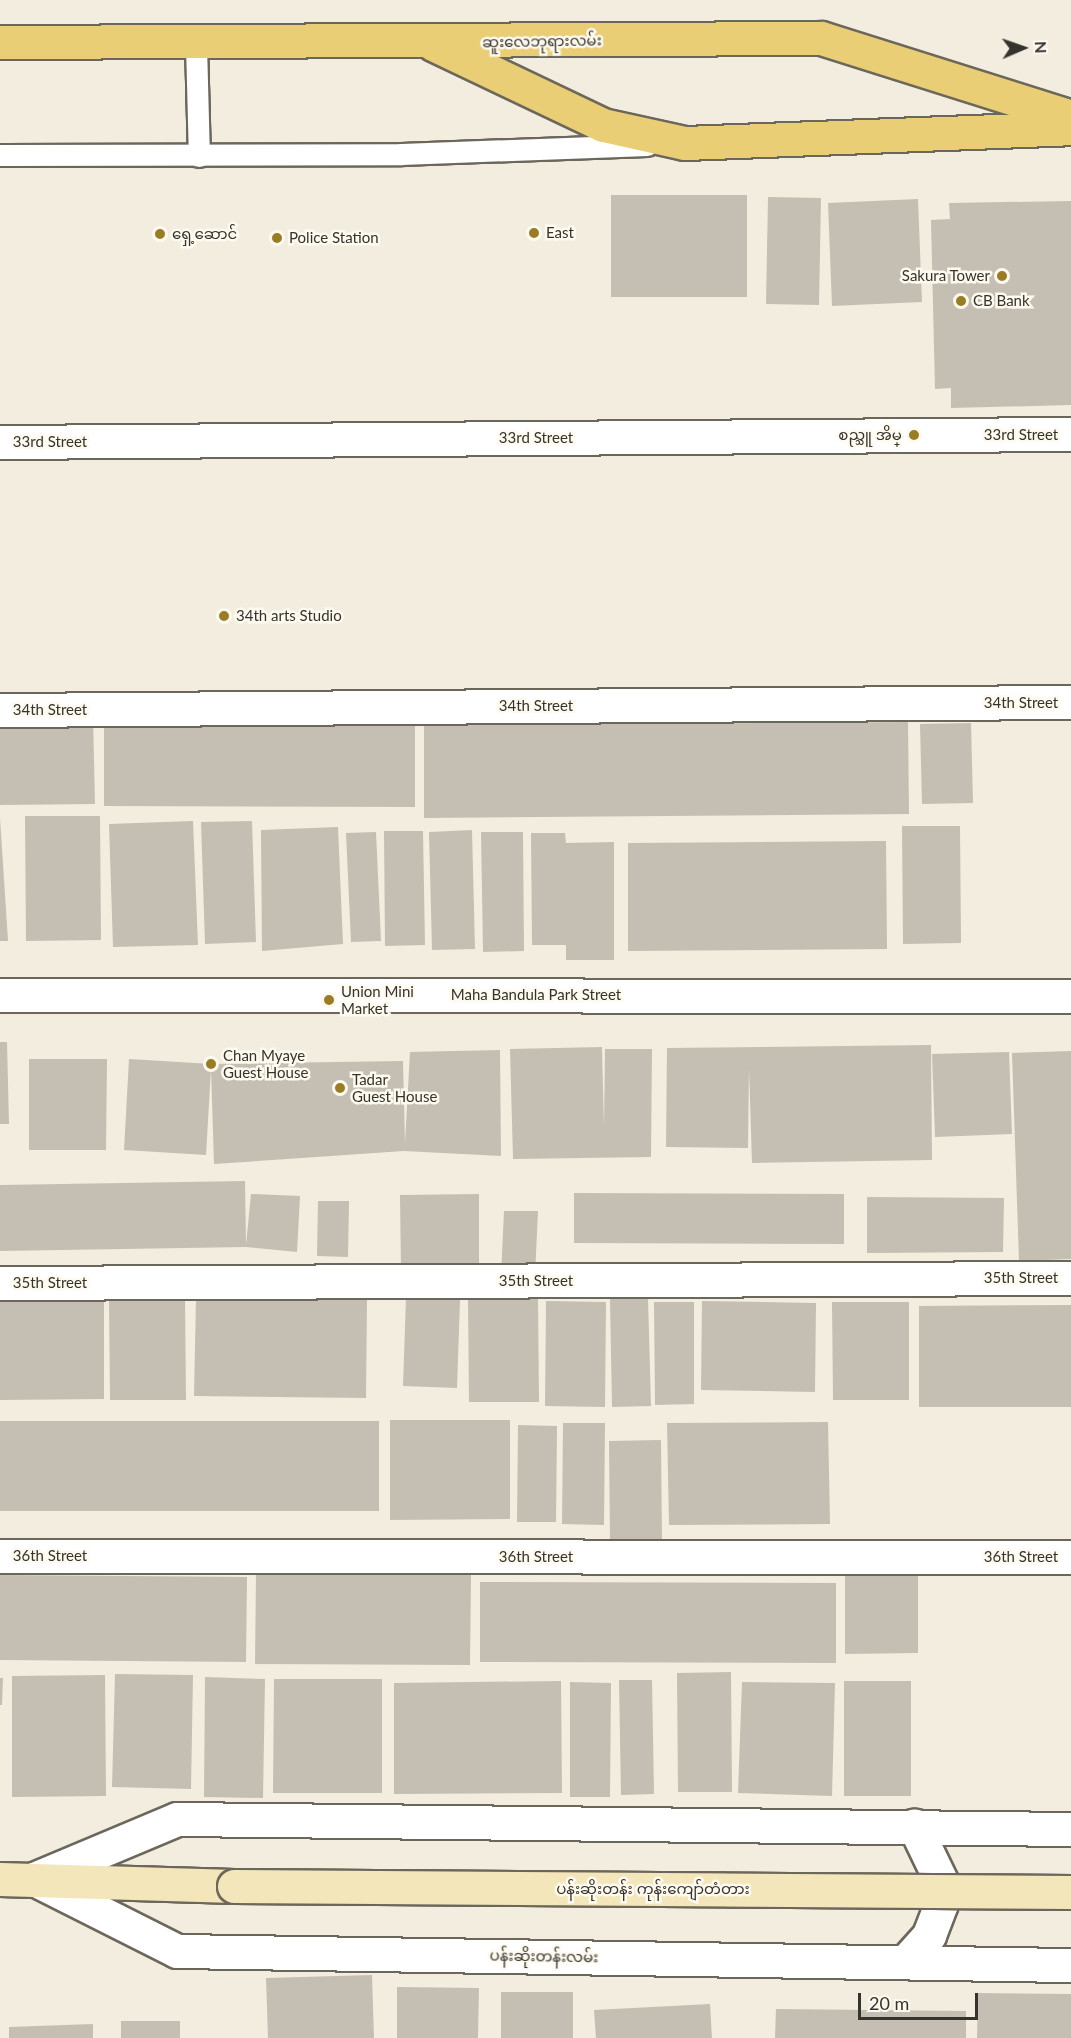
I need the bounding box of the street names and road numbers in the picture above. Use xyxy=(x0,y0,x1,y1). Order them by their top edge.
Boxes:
street label: ဆူးလေဘုရားလမ်း xyxy=(482,31,602,51)
street label: 33rd Street xyxy=(984,426,1058,444)
street label: 33rd Street xyxy=(499,429,573,447)
street label: 33rd Street xyxy=(13,433,87,451)
street label: 34th Street xyxy=(984,694,1058,712)
street label: 34th Street xyxy=(499,697,573,715)
street label: 34th Street xyxy=(13,701,87,719)
street label: Maha Bandula Park Street xyxy=(451,986,621,1004)
street label: 35th Street xyxy=(984,1269,1058,1287)
street label: 35th Street xyxy=(499,1272,573,1290)
street label: 35th Street xyxy=(13,1274,87,1292)
street label: 36th Street xyxy=(13,1547,87,1565)
street label: 36th Street xyxy=(499,1548,573,1566)
street label: 36th Street xyxy=(984,1548,1058,1566)
street label: ပန်းဆိုးတန်း ကုန်းကျော်တံတား xyxy=(556,1880,750,1898)
street label: ပန်းဆိုးတန်းလမ်း xyxy=(489,1946,599,1966)

